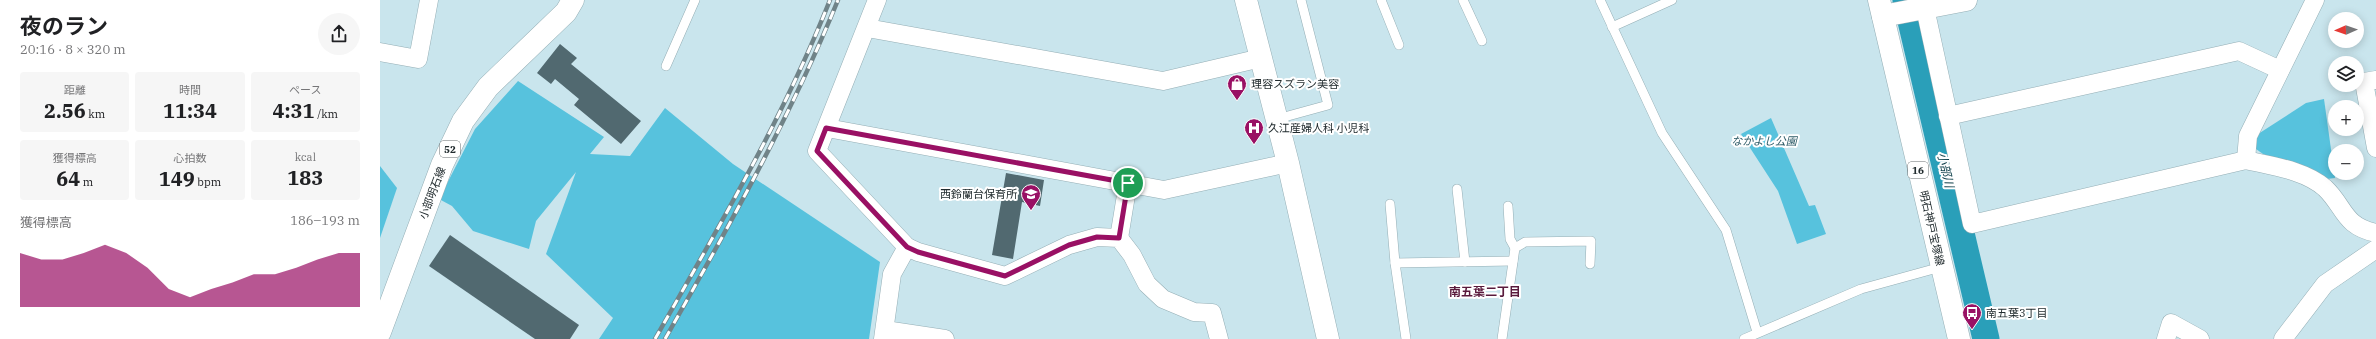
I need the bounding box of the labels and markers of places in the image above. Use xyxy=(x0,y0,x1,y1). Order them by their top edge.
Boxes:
shop icon: 理容スズラン美容 xyxy=(1226,73,1248,101)
place label: 理容スズラン美容 xyxy=(1251,77,1339,91)
hospital icon: 久江産婦人科 小児科 xyxy=(1243,117,1265,145)
place label: 久江産婦人科 小児科 xyxy=(1268,121,1370,135)
pin xyxy=(1111,166,1145,200)
school or university icon: 西鈴蘭台保育所 xyxy=(1020,183,1042,211)
place label: 西鈴蘭台保育所 xyxy=(940,187,1018,201)
bus stop icon: 南五葉3丁目 xyxy=(1961,302,1983,330)
place label: 南五葉3丁目 xyxy=(1986,306,2048,320)

